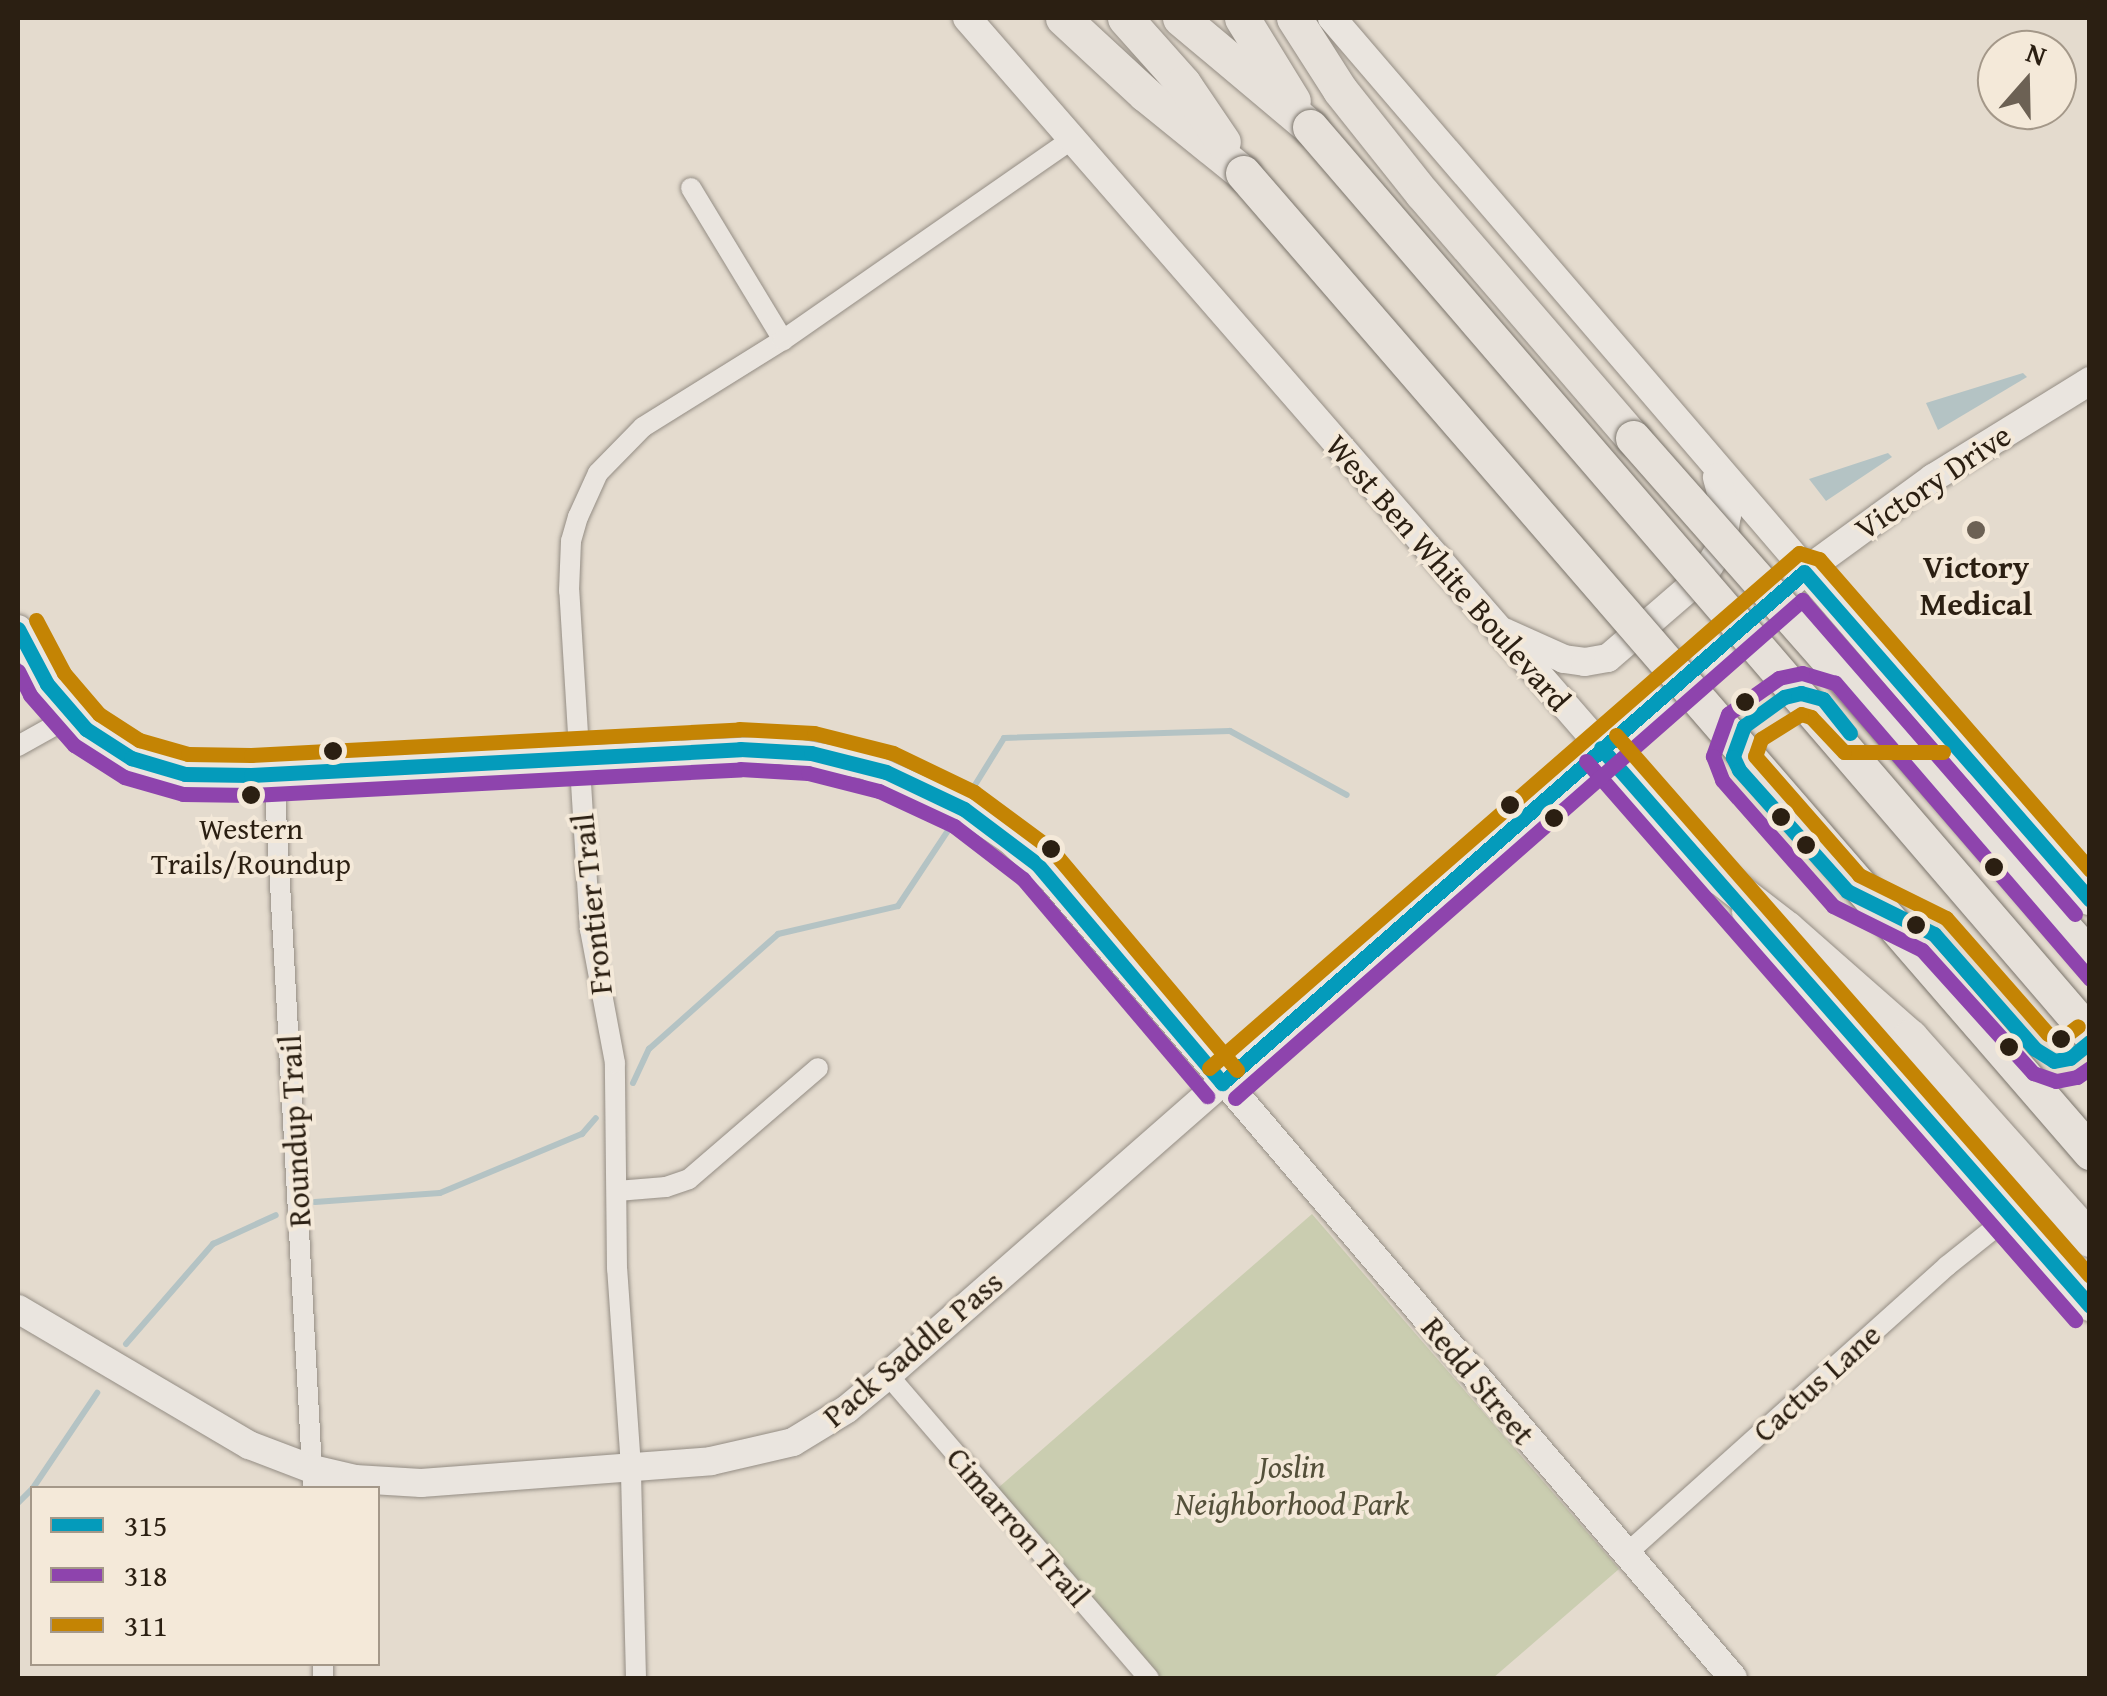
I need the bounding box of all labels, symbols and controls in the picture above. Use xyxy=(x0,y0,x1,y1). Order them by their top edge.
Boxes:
north arrow xyxy=(1977,30,2077,130)
text: N xyxy=(2021,31,2053,76)
street label: Victory Drive xyxy=(1848,416,2018,548)
street label: West Ben White Boulevard xyxy=(1317,427,1579,719)
marker: Victory Medical xyxy=(1963,517,1989,543)
place label: Victory Medical xyxy=(1920,549,2032,624)
unlabelled marker xyxy=(1735,692,1755,712)
unlabelled marker xyxy=(323,741,343,761)
marker: Western Trails/Roundup xyxy=(241,785,261,805)
unlabelled marker xyxy=(1500,795,1520,815)
unlabelled marker xyxy=(1771,807,1791,827)
unlabelled marker xyxy=(1544,808,1564,828)
place label: Western Trails/Roundup xyxy=(151,810,351,880)
street label: Frontier Trail xyxy=(563,811,621,997)
unlabelled marker xyxy=(1796,835,1816,855)
unlabelled marker xyxy=(1041,839,1061,859)
unlabelled marker xyxy=(1984,857,2004,877)
unlabelled marker xyxy=(1906,915,1926,935)
unlabelled marker xyxy=(2051,1029,2071,1049)
street label: Roundup Trail xyxy=(271,1034,319,1228)
unlabelled marker xyxy=(1999,1037,2019,1057)
street label: Pack Saddle Pass xyxy=(815,1263,1011,1435)
street label: Redd Street xyxy=(1413,1309,1543,1453)
street label: Cactus Lane xyxy=(1745,1316,1889,1450)
street label: Cimarron Trail xyxy=(938,1439,1098,1615)
park label: Joslin Neighborhood Park xyxy=(1175,1449,1409,1524)
legend xyxy=(30,1486,380,1666)
text: 315 xyxy=(124,1503,167,1547)
text: 318 xyxy=(124,1553,167,1597)
text: 311 xyxy=(124,1603,167,1647)

